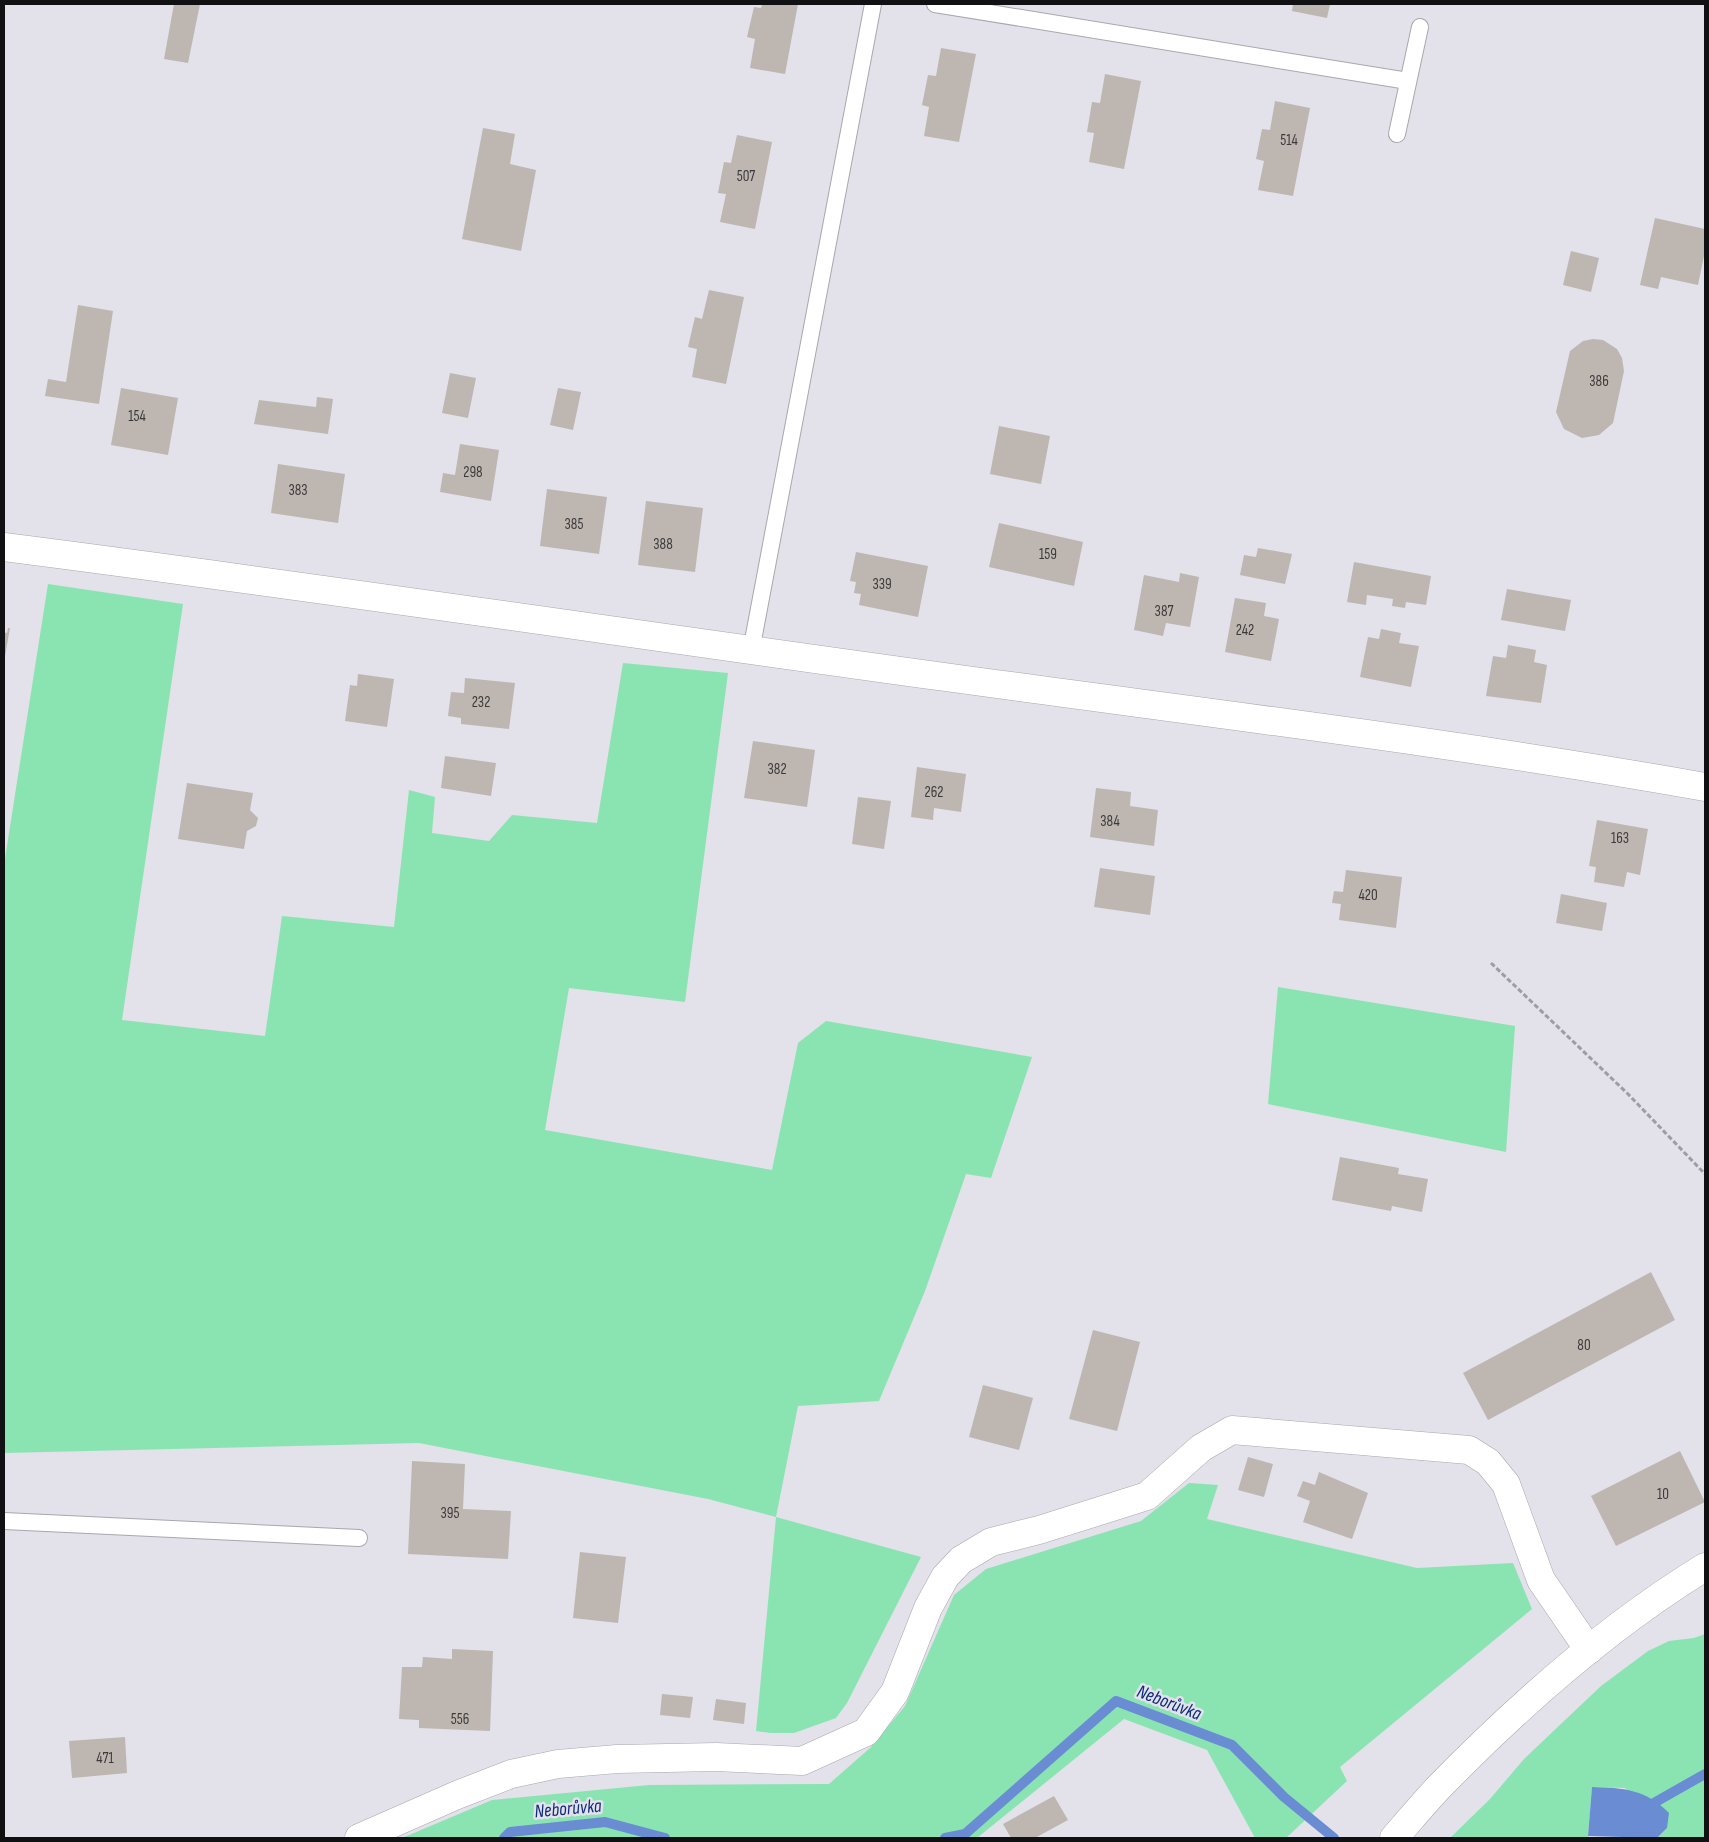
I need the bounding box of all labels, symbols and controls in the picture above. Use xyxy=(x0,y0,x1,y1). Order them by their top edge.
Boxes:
house number: 514 xyxy=(1280,131,1298,150)
house number: 507 xyxy=(737,167,755,186)
house number: 386 xyxy=(1589,372,1609,391)
house number: 154 xyxy=(128,407,146,426)
house number: 298 xyxy=(463,463,483,482)
house number: 383 xyxy=(288,481,308,500)
house number: 385 xyxy=(565,515,583,534)
house number: 388 xyxy=(653,535,673,554)
house number: 159 xyxy=(1039,545,1057,564)
house number: 339 xyxy=(872,575,892,594)
house number: 387 xyxy=(1155,602,1173,621)
house number: 242 xyxy=(1236,621,1254,640)
house number: 232 xyxy=(472,693,490,712)
house number: 382 xyxy=(767,760,787,779)
house number: 262 xyxy=(924,783,944,802)
house number: 384 xyxy=(1100,812,1120,831)
house number: 163 xyxy=(1611,829,1629,848)
house number: 420 xyxy=(1358,886,1378,905)
house number: 80 xyxy=(1577,1336,1591,1355)
house number: 10 xyxy=(1657,1485,1669,1504)
house number: 395 xyxy=(441,1504,459,1523)
water label: Neborůvka xyxy=(1134,1680,1205,1726)
house number: 556 xyxy=(451,1710,469,1729)
house number: 471 xyxy=(96,1749,114,1768)
water label: Neborůvka xyxy=(534,1795,603,1823)

